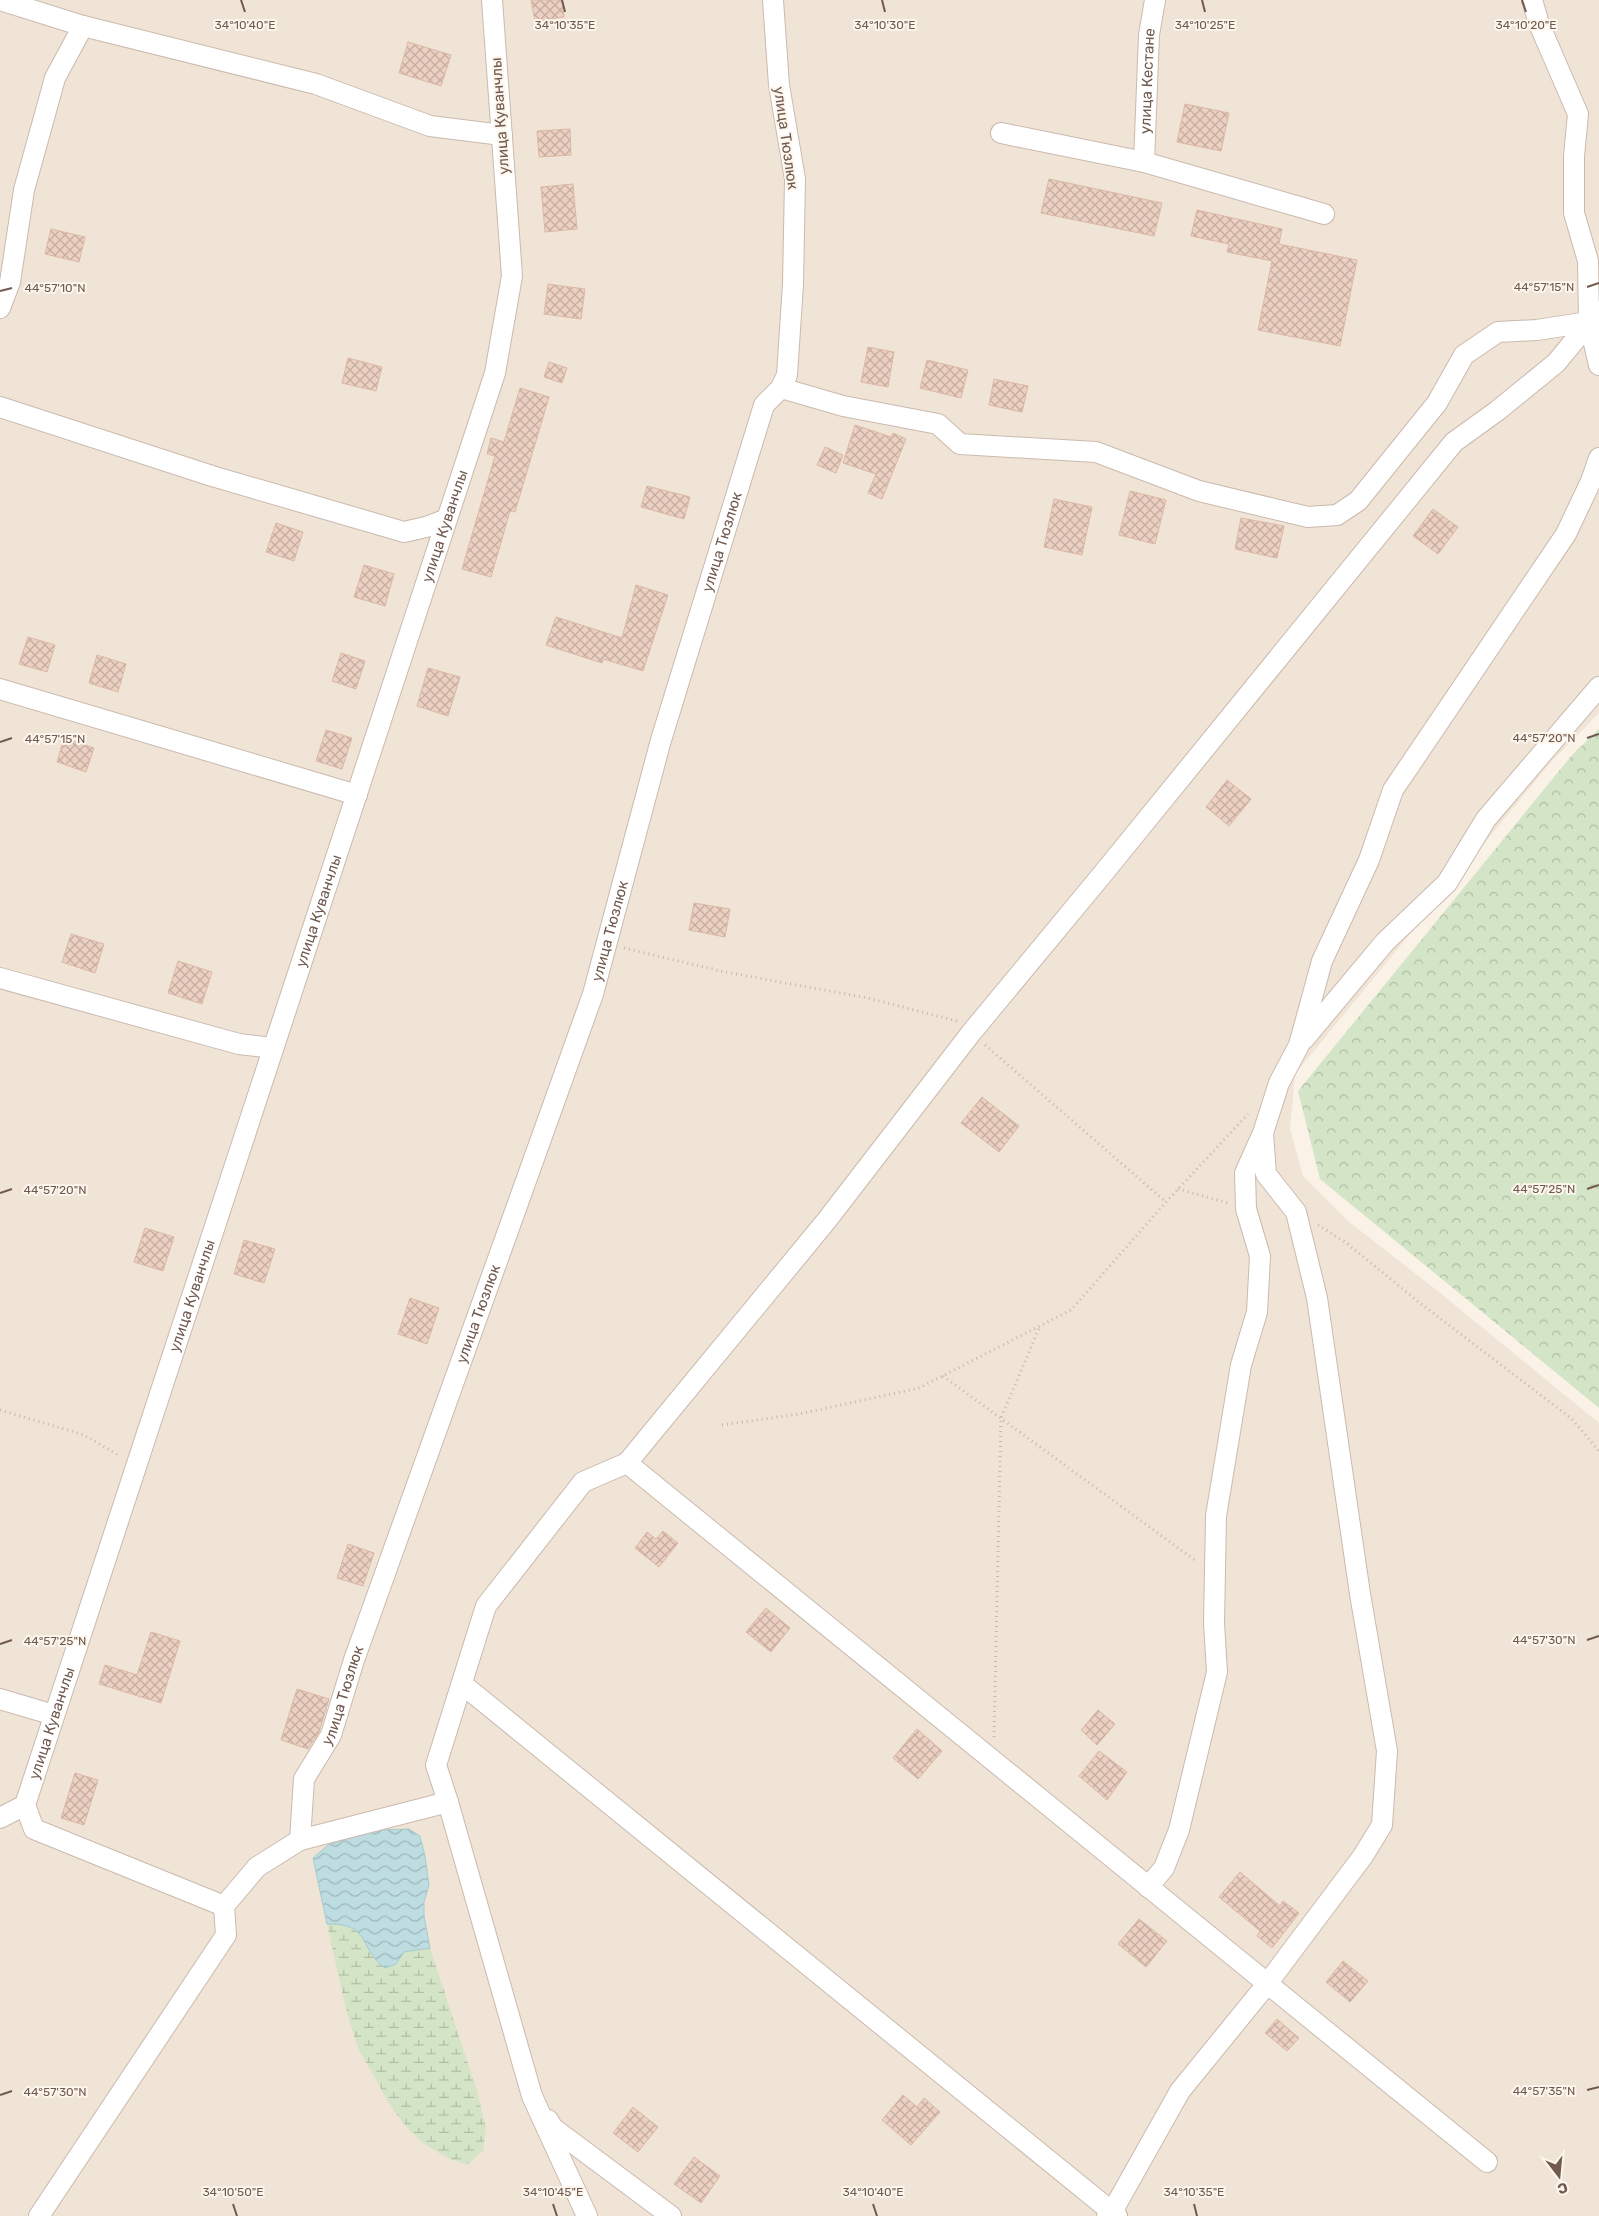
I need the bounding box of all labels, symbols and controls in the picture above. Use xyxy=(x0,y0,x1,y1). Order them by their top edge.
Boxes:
text: 34°10'40"E xyxy=(215,18,275,32)
text: 34°10'35"E xyxy=(535,18,595,32)
text: 34°10'30"E xyxy=(854,18,916,32)
text: 34°10'25"E xyxy=(1175,18,1235,32)
text: 34°10'20"E xyxy=(1495,18,1557,32)
street label: улица Кестане xyxy=(1136,27,1159,134)
street label: улица Куванчлы xyxy=(487,57,513,175)
street label: улица Тюзлюк xyxy=(770,85,802,191)
text: 44°57'15"N xyxy=(1514,280,1574,294)
text: 44°57'10"N xyxy=(24,281,86,295)
street label: улица Куванчлы xyxy=(418,468,472,585)
street label: улица Тюзлюк xyxy=(698,490,746,594)
text: 44°57'20"N xyxy=(1513,731,1575,745)
text: 44°57'15"N xyxy=(25,732,85,746)
street label: улица Куванчлы xyxy=(292,852,345,969)
street label: улица Тюзлюк xyxy=(588,879,632,984)
text: 44°57'25"N xyxy=(1513,1182,1575,1196)
text: 44°57'20"N xyxy=(24,1183,86,1197)
street label: улица Куванчлы xyxy=(165,1237,219,1354)
street label: улица Тюзлюк xyxy=(452,1262,504,1366)
text: 44°57'30"N xyxy=(1512,1633,1576,1647)
text: 44°57'25"N xyxy=(24,1634,86,1648)
street label: улица Тюзлюк xyxy=(318,1643,367,1749)
street label: улица Куванчлы xyxy=(25,1665,79,1782)
text: 44°57'35"N xyxy=(1513,2084,1575,2098)
text: 44°57'30"N xyxy=(23,2085,87,2099)
north arrow xyxy=(1534,2151,1584,2201)
text: С xyxy=(1555,2178,1570,2198)
text: 34°10'50"E xyxy=(202,2185,264,2199)
text: 34°10'45"E xyxy=(523,2185,583,2199)
text: 34°10'40"E xyxy=(843,2185,903,2199)
text: 34°10'35"E xyxy=(1164,2185,1224,2199)

